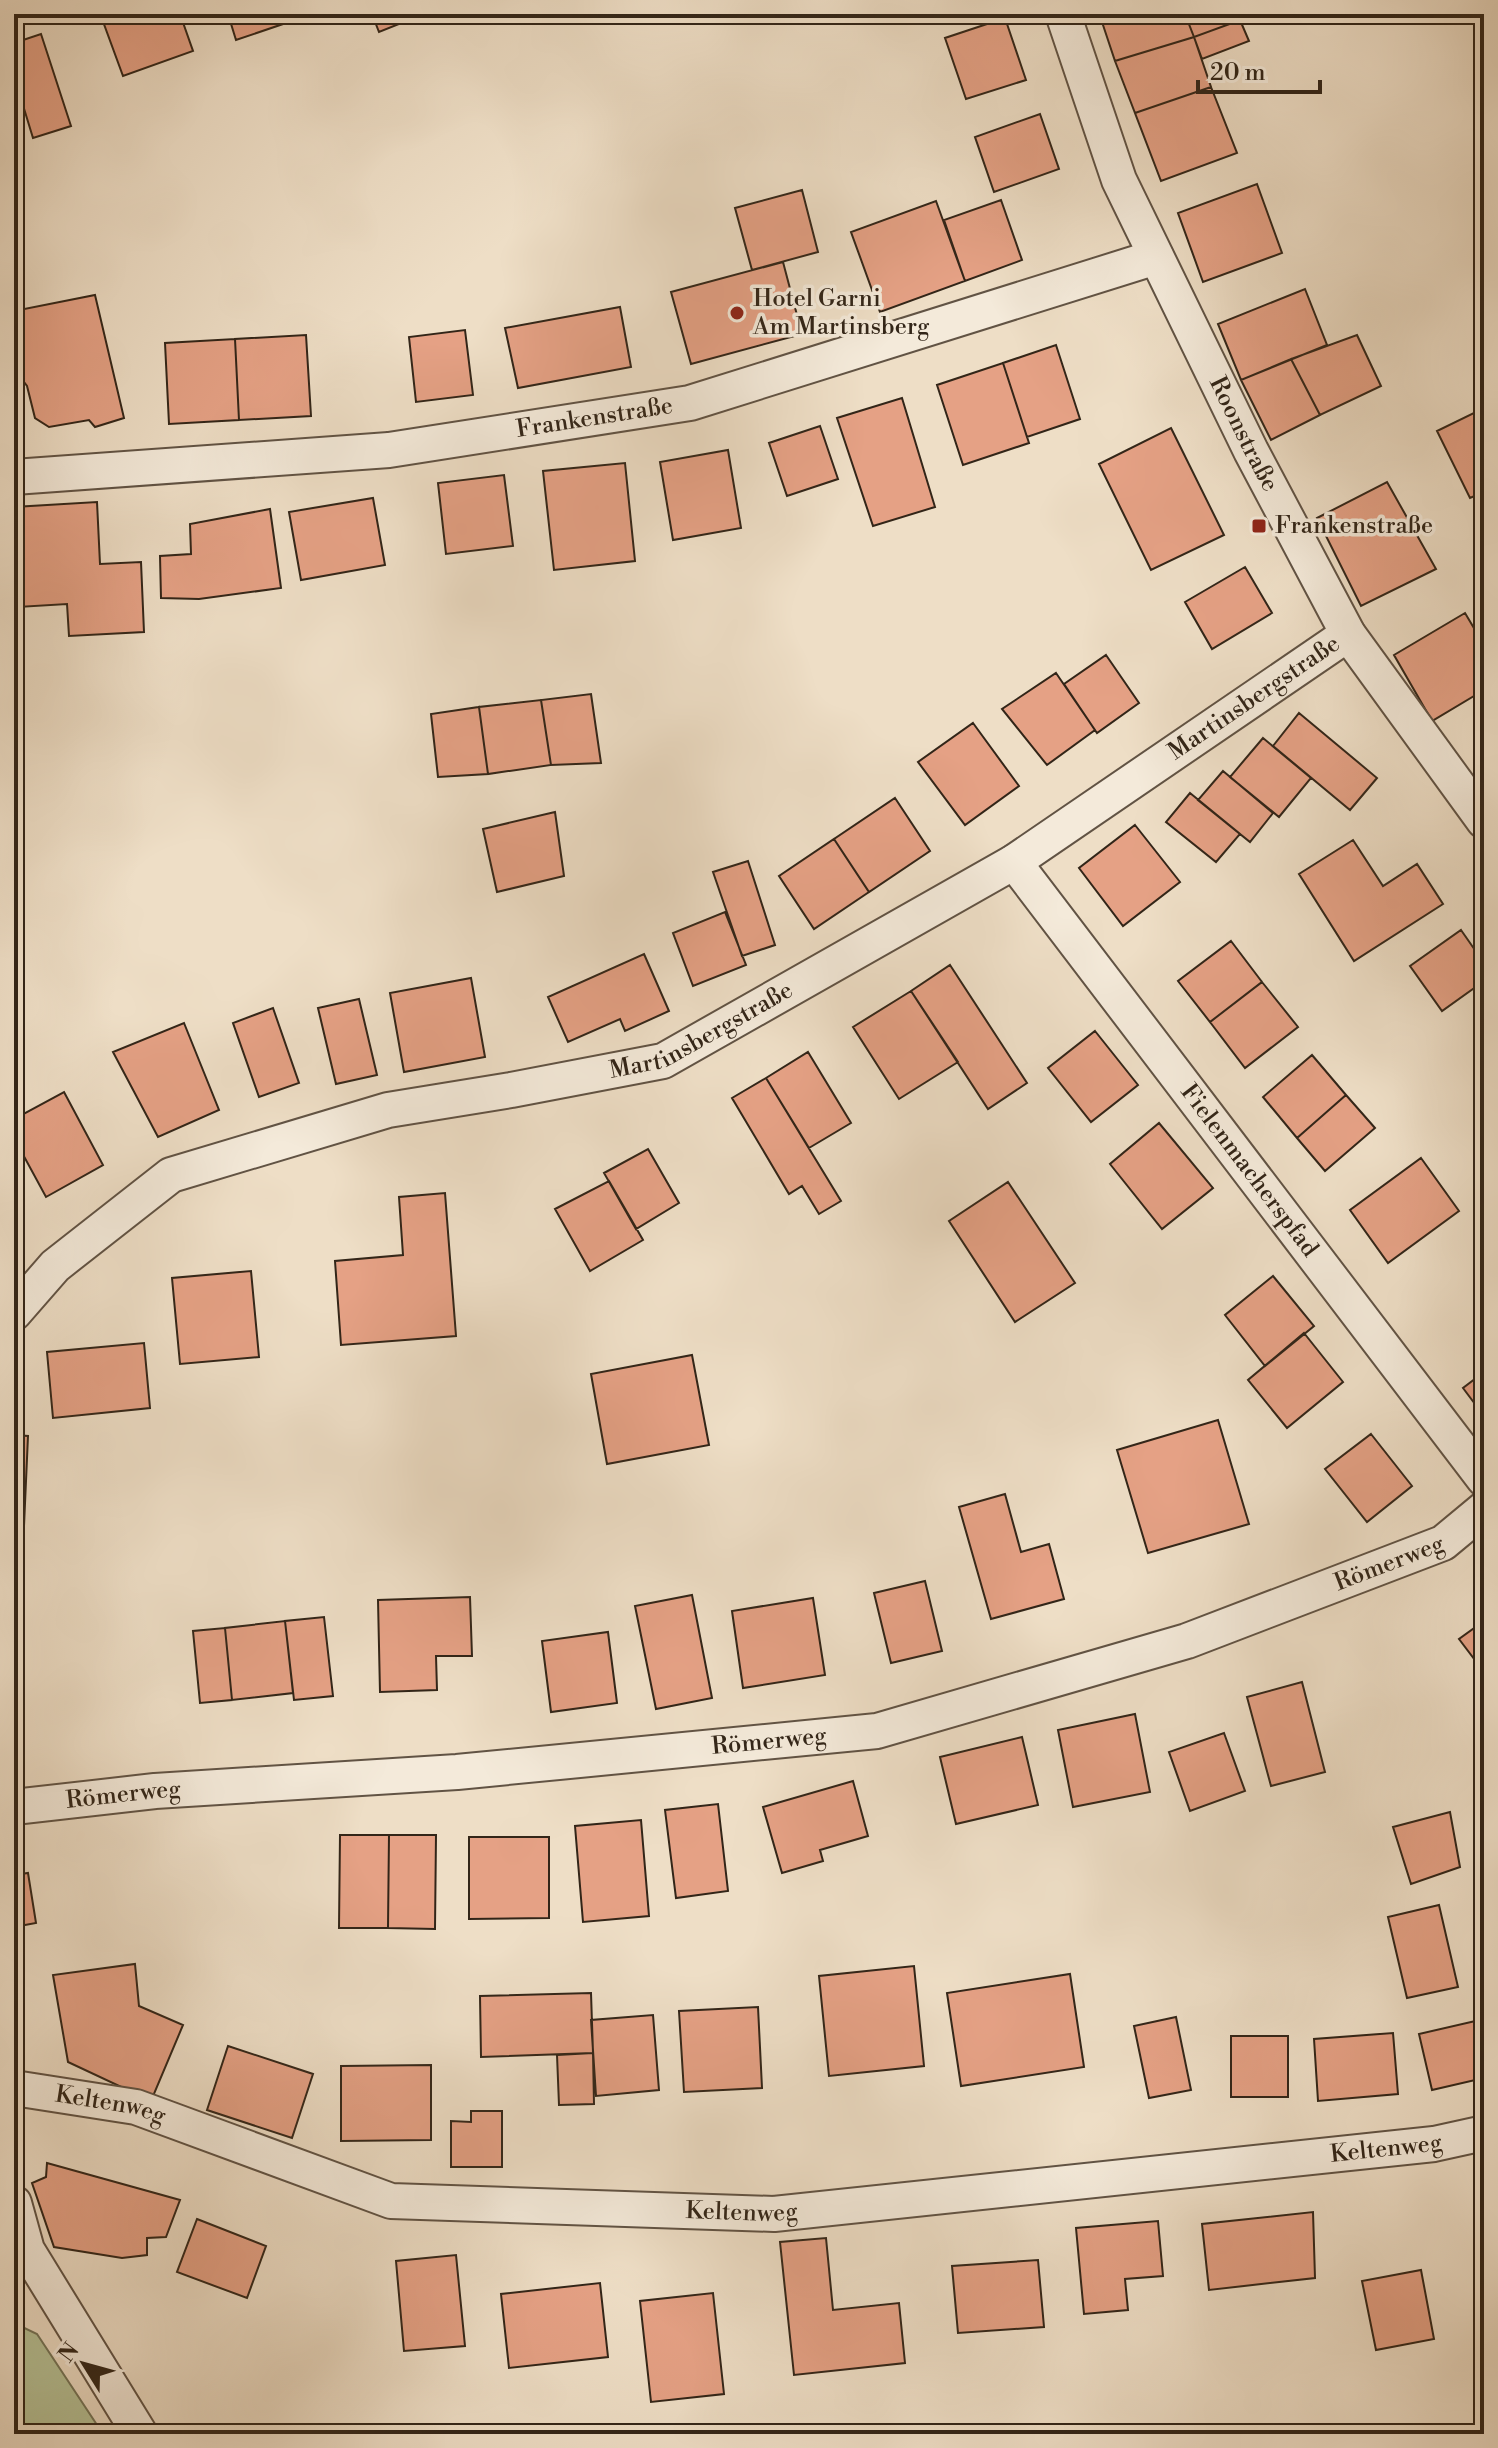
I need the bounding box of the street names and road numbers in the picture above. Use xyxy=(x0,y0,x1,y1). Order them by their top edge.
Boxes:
street label: Roonstraße xyxy=(1202,372,1285,497)
street label: Frankenstraße xyxy=(514,391,675,445)
street label: Martinsbergstraße xyxy=(1163,629,1346,767)
street label: Martinsbergstraße xyxy=(607,975,798,1086)
street label: Fielenmacherspfad xyxy=(1174,1078,1325,1263)
street label: Römerweg xyxy=(1330,1529,1449,1598)
street label: Römerweg xyxy=(710,1721,828,1762)
street label: Römerweg xyxy=(64,1774,182,1816)
street label: Keltenweg xyxy=(53,2080,171,2132)
street label: Keltenweg xyxy=(1329,2128,1446,2170)
street label: Keltenweg xyxy=(685,2196,800,2229)

